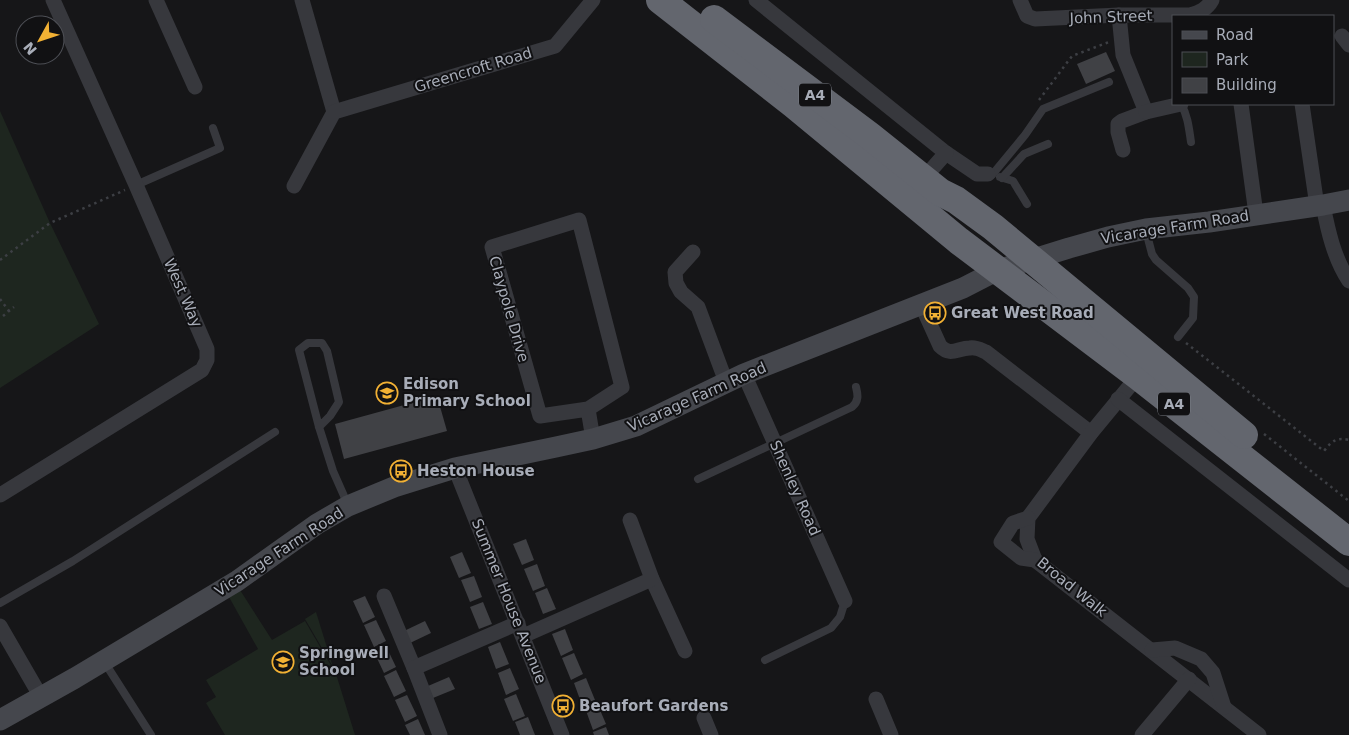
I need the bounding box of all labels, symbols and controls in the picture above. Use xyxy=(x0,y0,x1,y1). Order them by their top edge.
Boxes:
street label: John Street xyxy=(1068,7,1153,27)
north arrow xyxy=(15,15,65,65)
legend xyxy=(1172,15,1334,105)
text: Road xyxy=(1216,26,1254,44)
text: N xyxy=(20,39,40,58)
street label: Greencroft Road xyxy=(412,44,534,96)
text: Park xyxy=(1216,51,1249,69)
text: Building xyxy=(1216,76,1277,94)
road number: A4 xyxy=(799,84,831,106)
street label: Vicarage Farm Road xyxy=(1100,206,1250,248)
street label: Claypole Drive xyxy=(485,254,533,364)
street label: West Way xyxy=(160,256,206,330)
bus stop icon: Great West Road xyxy=(923,301,947,325)
place label: Great West Road xyxy=(951,304,1094,322)
street label: Vicarage Farm Road xyxy=(625,358,769,436)
place label: Edison Primary School xyxy=(403,375,531,410)
school or university icon: Edison Primary School xyxy=(375,381,399,405)
road number: A4 xyxy=(1158,392,1190,416)
street label: Shenley Road xyxy=(766,438,824,538)
bus stop icon: Heston House xyxy=(389,459,413,483)
place label: Heston House xyxy=(417,462,535,480)
street label: Vicarage Farm Road xyxy=(211,504,347,600)
street label: Summer House Avenue xyxy=(468,516,550,686)
street label: Broad Walk xyxy=(1033,553,1111,621)
place label: Springwell School xyxy=(299,644,389,679)
school or university icon: Springwell School xyxy=(271,650,295,674)
bus stop icon: Beaufort Gardens xyxy=(551,694,575,718)
place label: Beaufort Gardens xyxy=(579,697,728,715)

